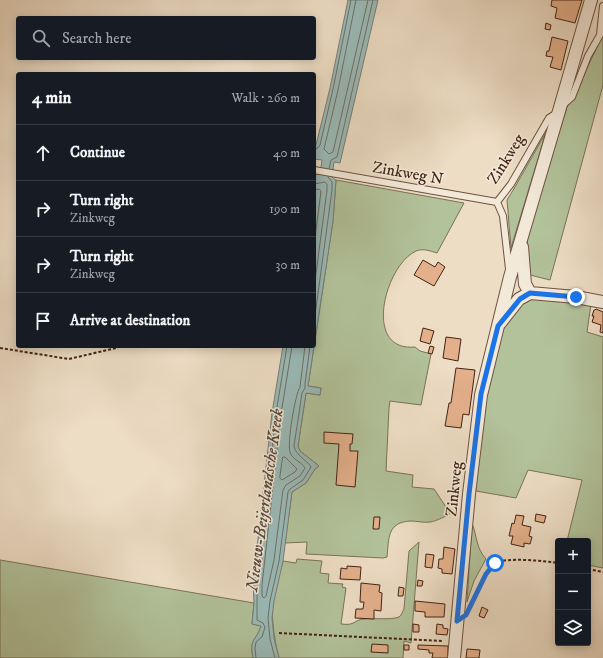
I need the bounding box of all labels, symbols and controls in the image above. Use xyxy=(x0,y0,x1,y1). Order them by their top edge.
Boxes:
search box xyxy=(16,16,316,60)
icon: search xyxy=(30,27,52,49)
text: Search here xyxy=(62,29,131,48)
text: 4 min xyxy=(32,87,71,109)
text: Walk · 260 m xyxy=(232,90,300,106)
street label: Zinkweg xyxy=(483,130,529,188)
icon: ahead xyxy=(32,142,54,164)
text: Continue xyxy=(70,143,125,162)
text: 40 m xyxy=(273,145,300,161)
street label: Zinkweg N xyxy=(371,157,445,189)
text: Turn right xyxy=(70,191,133,210)
icon: right xyxy=(32,198,54,220)
text: 190 m xyxy=(269,201,300,217)
text: Zinkweg xyxy=(70,210,115,226)
text: Turn right xyxy=(70,247,133,266)
icon: right xyxy=(32,254,54,276)
text: 30 m xyxy=(276,257,300,273)
text: Zinkweg xyxy=(70,266,115,282)
route end xyxy=(567,288,585,306)
icon: arrive xyxy=(32,310,54,332)
text: Arrive at destination xyxy=(70,311,190,330)
water label: Nieuw-Beijerlandsche Kreek xyxy=(241,406,289,594)
street label: Zinkweg xyxy=(441,460,467,518)
map controls xyxy=(555,538,591,646)
button: + xyxy=(555,538,591,574)
route start xyxy=(486,554,504,572)
button: − xyxy=(555,574,591,610)
button: layers xyxy=(555,610,591,646)

